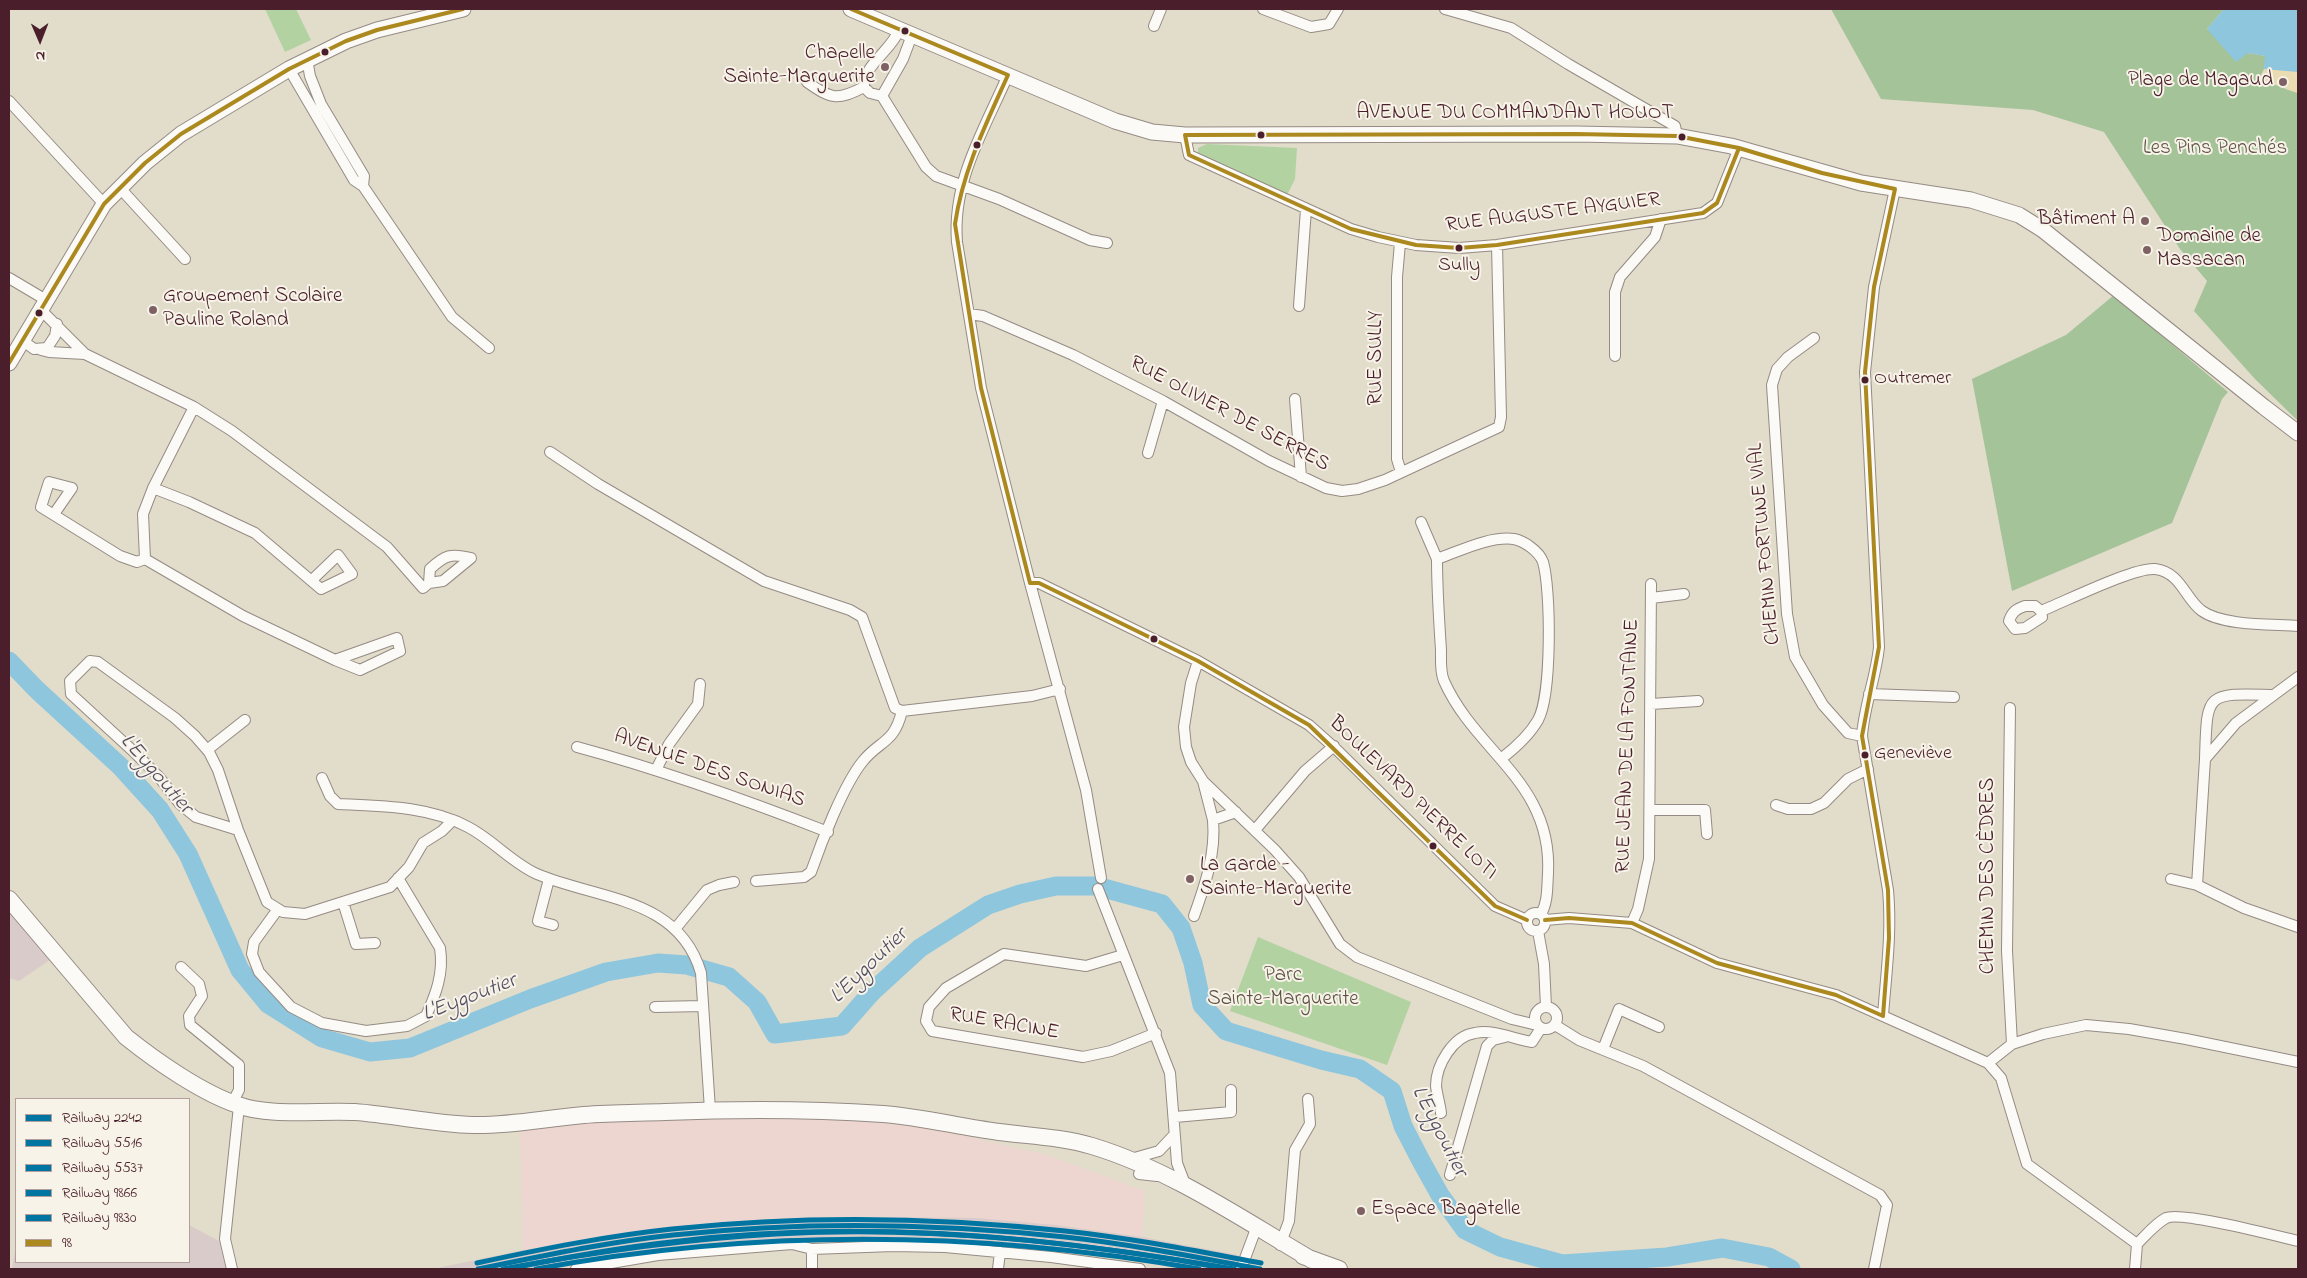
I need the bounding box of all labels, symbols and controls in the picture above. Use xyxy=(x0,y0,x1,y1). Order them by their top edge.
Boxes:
north arrow xyxy=(15,15,65,65)
unlabelled marker xyxy=(900,26,910,36)
place label: Chapelle Sainte-Marguerite xyxy=(724,42,875,92)
text: N xyxy=(35,45,45,66)
unlabelled marker xyxy=(320,47,330,57)
marker: Chapelle Sainte-Marguerite xyxy=(879,61,891,73)
place label: Plage de Magaud xyxy=(2128,69,2273,95)
marker: Plage de Magaud xyxy=(2277,76,2289,88)
street label: AVENUE DU COMMANDANT HOUOT xyxy=(1356,102,1674,128)
unlabelled marker xyxy=(1256,130,1266,140)
unlabelled marker xyxy=(1677,132,1687,142)
park label: Les Pins Penchés xyxy=(2143,137,2287,163)
unlabelled marker xyxy=(972,140,982,150)
street label: RUE AUGUSTE AYGUIER xyxy=(1444,188,1662,240)
place label: Bâtiment A xyxy=(2037,208,2135,234)
marker: Bâtiment A xyxy=(2139,215,2151,227)
place label: Domaine de Massacan xyxy=(2157,225,2261,275)
marker: Sully xyxy=(1454,243,1464,253)
marker: Domaine de Massacan xyxy=(2141,244,2153,256)
place label: Sully xyxy=(1438,255,1480,279)
place label: Groupement Scolaire Pauline Roland xyxy=(163,285,342,335)
marker: Groupement Scolaire Pauline Roland xyxy=(147,304,159,316)
unlabelled marker xyxy=(34,308,44,318)
street label: RUE SULLY xyxy=(1365,311,1391,405)
street label: RUE OLIVIER DE SERRES xyxy=(1125,352,1333,478)
place label: Outremer xyxy=(1874,368,1951,392)
marker: Outremer xyxy=(1860,375,1870,385)
street label: CHEMIN FORTUNE VIAL xyxy=(1745,442,1787,646)
street label: RUE JEAN DE LA FONTAINE xyxy=(1612,619,1646,873)
unlabelled marker xyxy=(1149,634,1159,644)
street label: BOULEVARD PIERRE LOTI xyxy=(1322,712,1502,886)
street label: AVENUE DES SONIAS xyxy=(610,725,808,815)
water label: L'Eygoutier xyxy=(113,729,197,821)
place label: Geneviève xyxy=(1874,743,1952,767)
marker: Geneviève xyxy=(1860,750,1870,760)
street label: CHEMIN DES CÈDRES xyxy=(1977,778,2003,974)
unlabelled marker xyxy=(1428,841,1438,851)
place label: La Garde - Sainte-Marguerite xyxy=(1200,854,1351,904)
marker: La Garde - Sainte-Marguerite xyxy=(1184,873,1196,885)
water label: L'Eygoutier xyxy=(826,924,914,1010)
park label: Parc Sainte-Marguerite xyxy=(1207,964,1359,1014)
water label: L'Eygoutier xyxy=(420,969,520,1029)
street label: RUE RACINE xyxy=(947,1003,1061,1047)
water label: L'Eygoutier xyxy=(1404,1082,1472,1182)
legend xyxy=(15,1098,190,1263)
text: Railway 2242 xyxy=(62,1107,142,1129)
text: Railway 5516 xyxy=(62,1132,142,1154)
text: Railway 5537 xyxy=(62,1157,143,1179)
text: Railway 9866 xyxy=(62,1182,137,1204)
place label: Espace Bagatelle xyxy=(1371,1198,1520,1224)
marker: Espace Bagatelle xyxy=(1355,1205,1367,1217)
text: Railway 9830 xyxy=(62,1207,136,1229)
text: 98 xyxy=(62,1232,72,1254)

